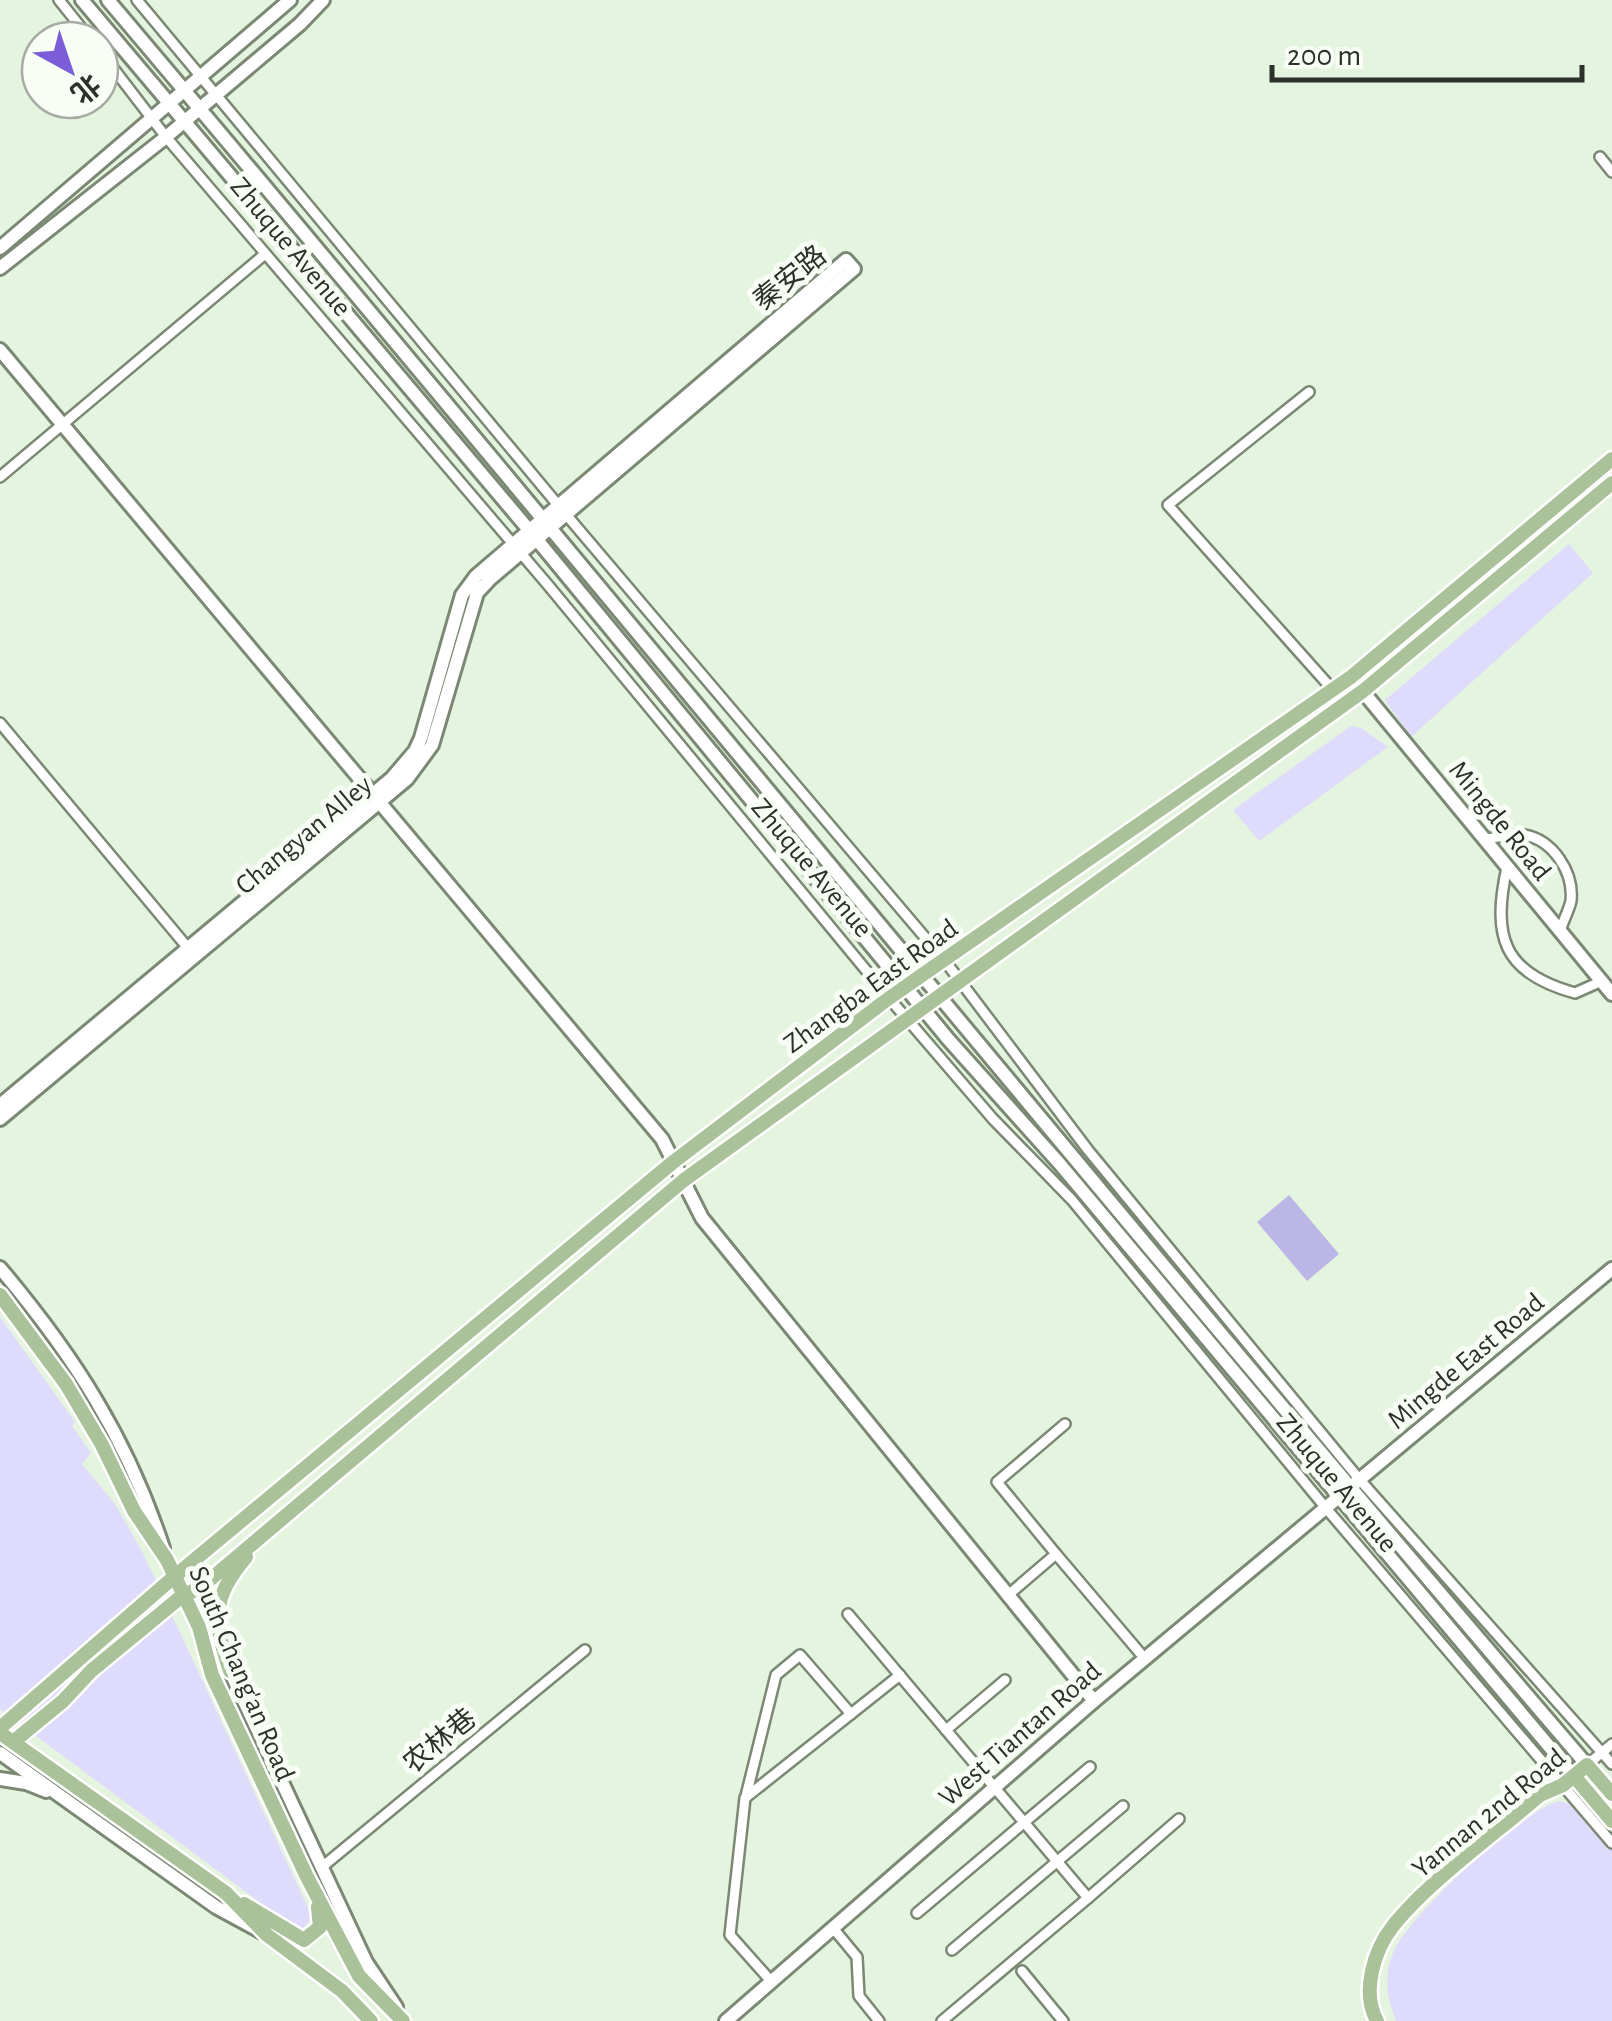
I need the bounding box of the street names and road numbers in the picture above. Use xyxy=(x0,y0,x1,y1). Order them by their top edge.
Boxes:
street label: Zhuque Avenue xyxy=(225,173,356,322)
street label: 秦安路 xyxy=(748,240,832,316)
street label: Mingde Road xyxy=(1443,756,1556,886)
street label: Changyan Alley xyxy=(231,771,378,900)
street label: Zhuque Avenue xyxy=(746,794,877,943)
street label: Zhangba East Road xyxy=(779,914,963,1059)
street label: Mingde East Road xyxy=(1383,1288,1550,1435)
street label: Zhuque Avenue xyxy=(1271,1409,1402,1558)
street label: South Chang'an Road xyxy=(183,1562,299,1785)
street label: West Tiantan Road xyxy=(934,1657,1107,1812)
street label: 农林巷 xyxy=(398,1703,482,1779)
street label: Yannan 2nd Road xyxy=(1407,1744,1571,1884)

